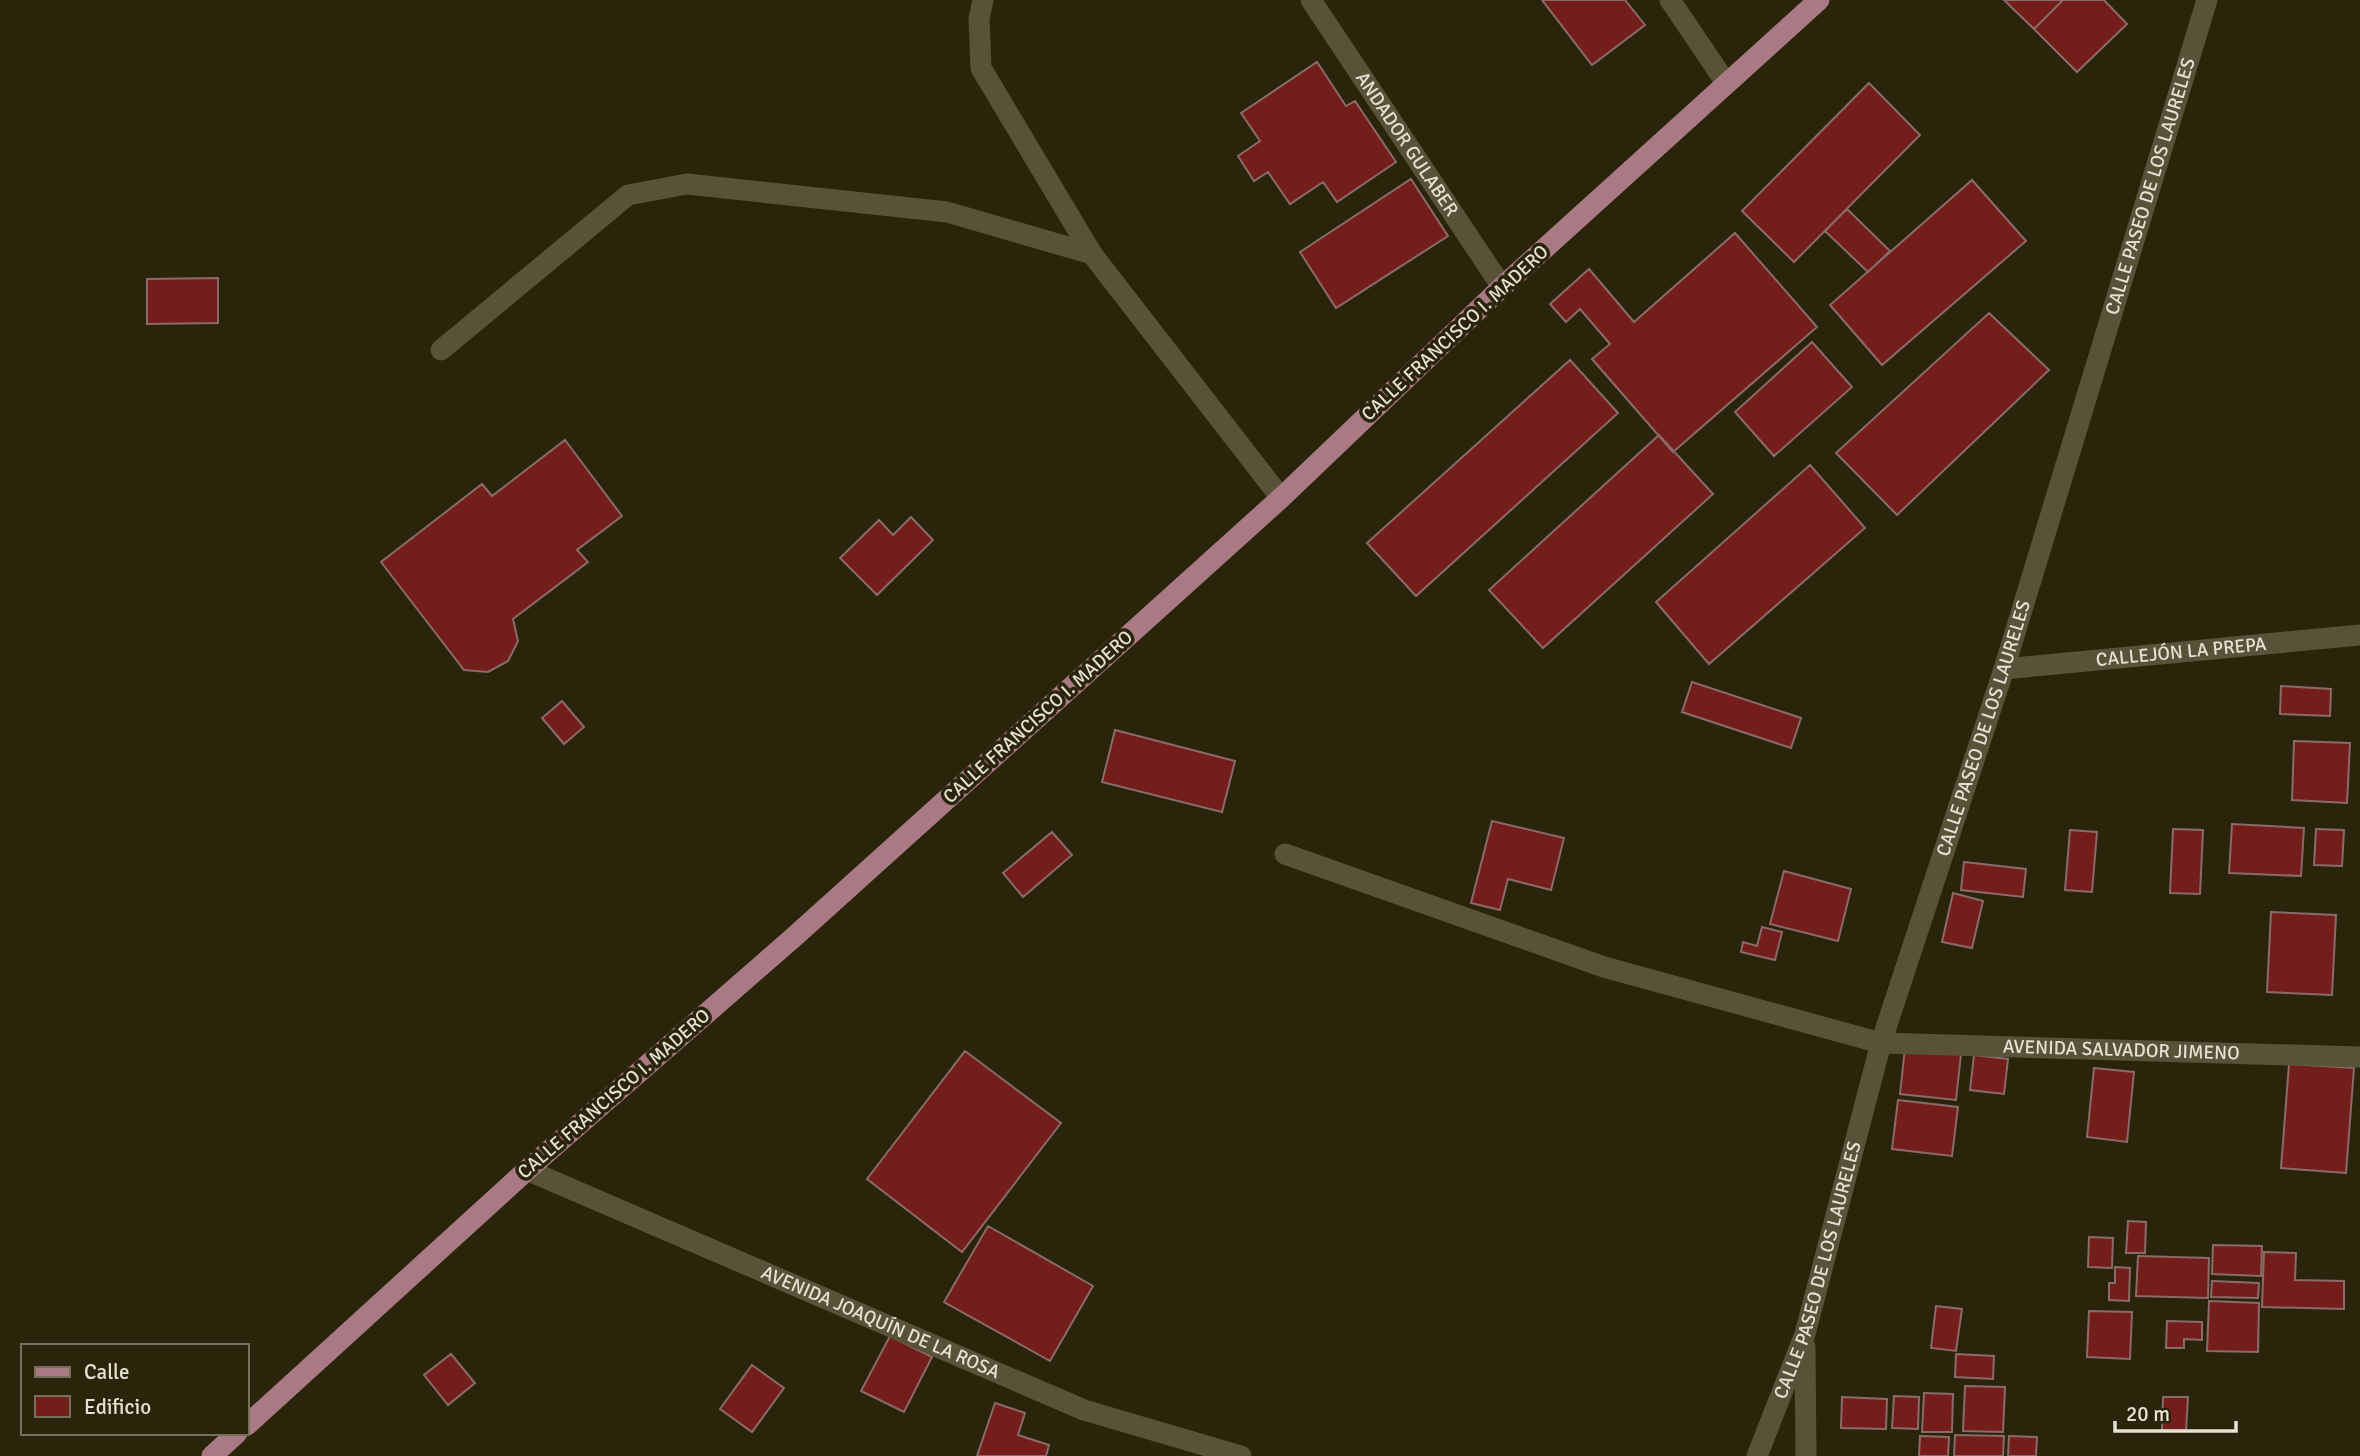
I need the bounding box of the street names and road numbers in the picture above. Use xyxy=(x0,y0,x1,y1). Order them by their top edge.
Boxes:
street label: CALLE PASEO DE LOS LAURELES xyxy=(2100,55,2201,318)
street label: ANDADOR GULABER xyxy=(1350,67,1464,221)
street label: CALLE FRANCISCO I. MADERO xyxy=(1356,240,1554,426)
street label: CALLE PASEO DE LOS LAURELES xyxy=(1931,597,2036,859)
street label: CALLE FRANCISCO I. MADERO xyxy=(938,625,1138,809)
street label: CALLEJÓN LA PREPA xyxy=(2095,632,2268,672)
street label: CALLE FRANCISCO I. MADERO xyxy=(513,1004,715,1184)
street label: AVENIDA SALVADOR JIMENO xyxy=(2003,1035,2240,1065)
street label: CALLE PASEO DE LOS LAURELES xyxy=(1769,1139,1867,1403)
street label: AVENIDA JOAQUÍN DE LA ROSA xyxy=(758,1260,1004,1384)

